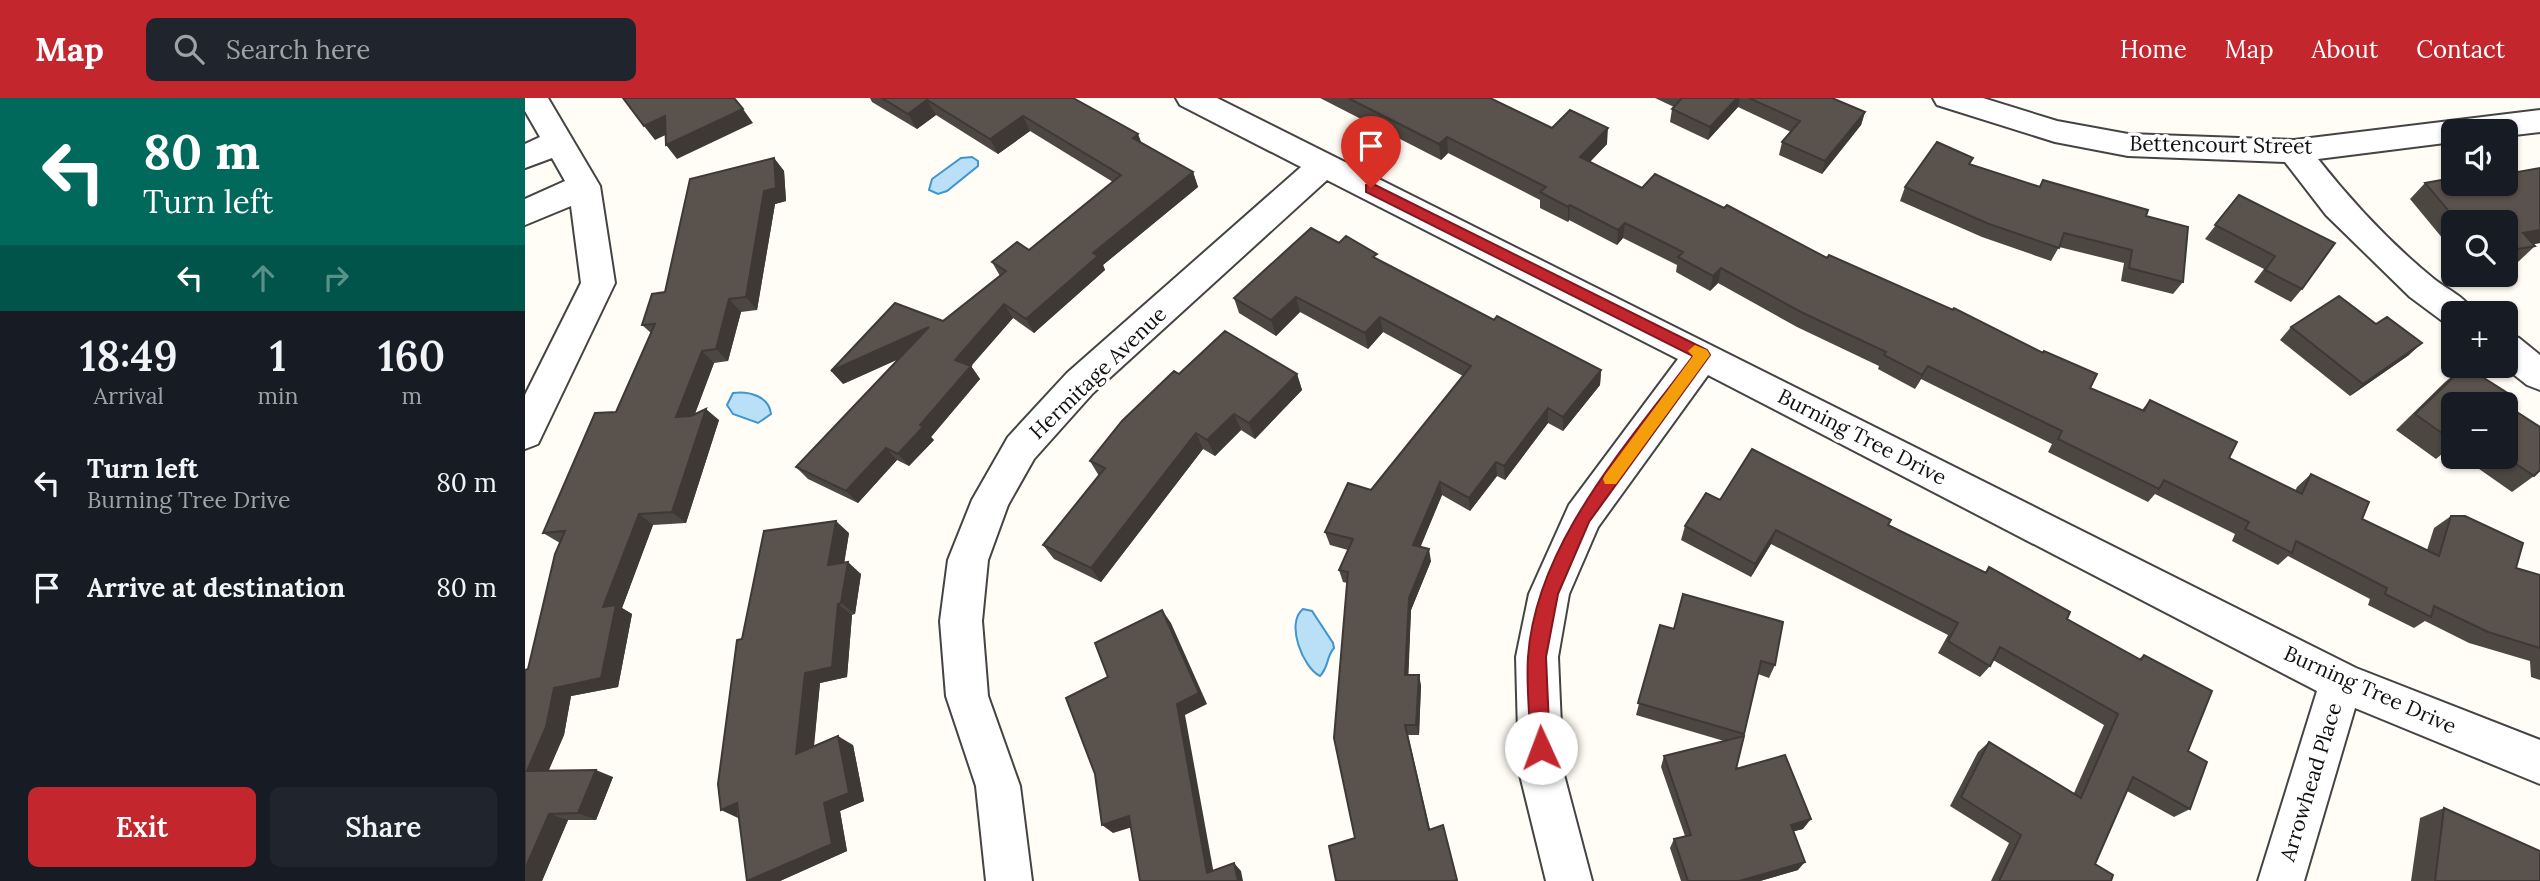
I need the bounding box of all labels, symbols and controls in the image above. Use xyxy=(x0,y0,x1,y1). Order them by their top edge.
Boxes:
search box xyxy=(146,18,636,81)
text: Map xyxy=(35,28,104,70)
icon: search xyxy=(170,30,208,68)
text: Search here xyxy=(226,33,370,66)
text: Home xyxy=(2120,34,2187,65)
text: Map xyxy=(2225,34,2274,65)
text: About xyxy=(2312,34,2378,65)
text: Contact xyxy=(2416,34,2505,65)
pin xyxy=(1341,116,1401,188)
map controls xyxy=(2441,119,2518,469)
button: sound xyxy=(2441,119,2518,196)
text: 80 m xyxy=(143,120,260,182)
icon: left xyxy=(28,126,119,217)
icon: arrive xyxy=(1352,127,1390,165)
street label: Bettencourt Street xyxy=(2129,129,2314,160)
text: Turn left xyxy=(143,181,273,222)
button: search xyxy=(2441,210,2518,287)
icon: left xyxy=(171,259,209,297)
icon: ahead xyxy=(244,259,282,297)
icon: right xyxy=(317,259,355,297)
street label: Hermitage Avenue xyxy=(1024,300,1172,445)
button: + xyxy=(2441,301,2518,378)
text: 18:49 xyxy=(80,329,178,383)
text: 1 xyxy=(270,329,286,383)
text: 160 xyxy=(378,329,445,383)
text: Arrival xyxy=(94,381,164,410)
text: min xyxy=(257,381,298,410)
text: m xyxy=(401,381,422,410)
street label: Burning Tree Drive xyxy=(1773,382,1951,491)
button: − xyxy=(2441,392,2518,469)
text: Turn left xyxy=(87,452,198,485)
icon: left xyxy=(28,464,66,502)
text: 80 m xyxy=(436,466,497,499)
text: Burning Tree Drive xyxy=(87,485,291,514)
icon: arrive xyxy=(28,569,66,607)
text: Arrive at destination xyxy=(87,571,345,604)
text: 80 m xyxy=(436,571,497,604)
street label: Burning Tree Drive xyxy=(2280,639,2461,740)
street label: Arrowhead Place xyxy=(2273,699,2347,865)
position arrow xyxy=(1504,711,1578,785)
button: Exit xyxy=(28,787,256,867)
button: Share xyxy=(270,787,497,867)

